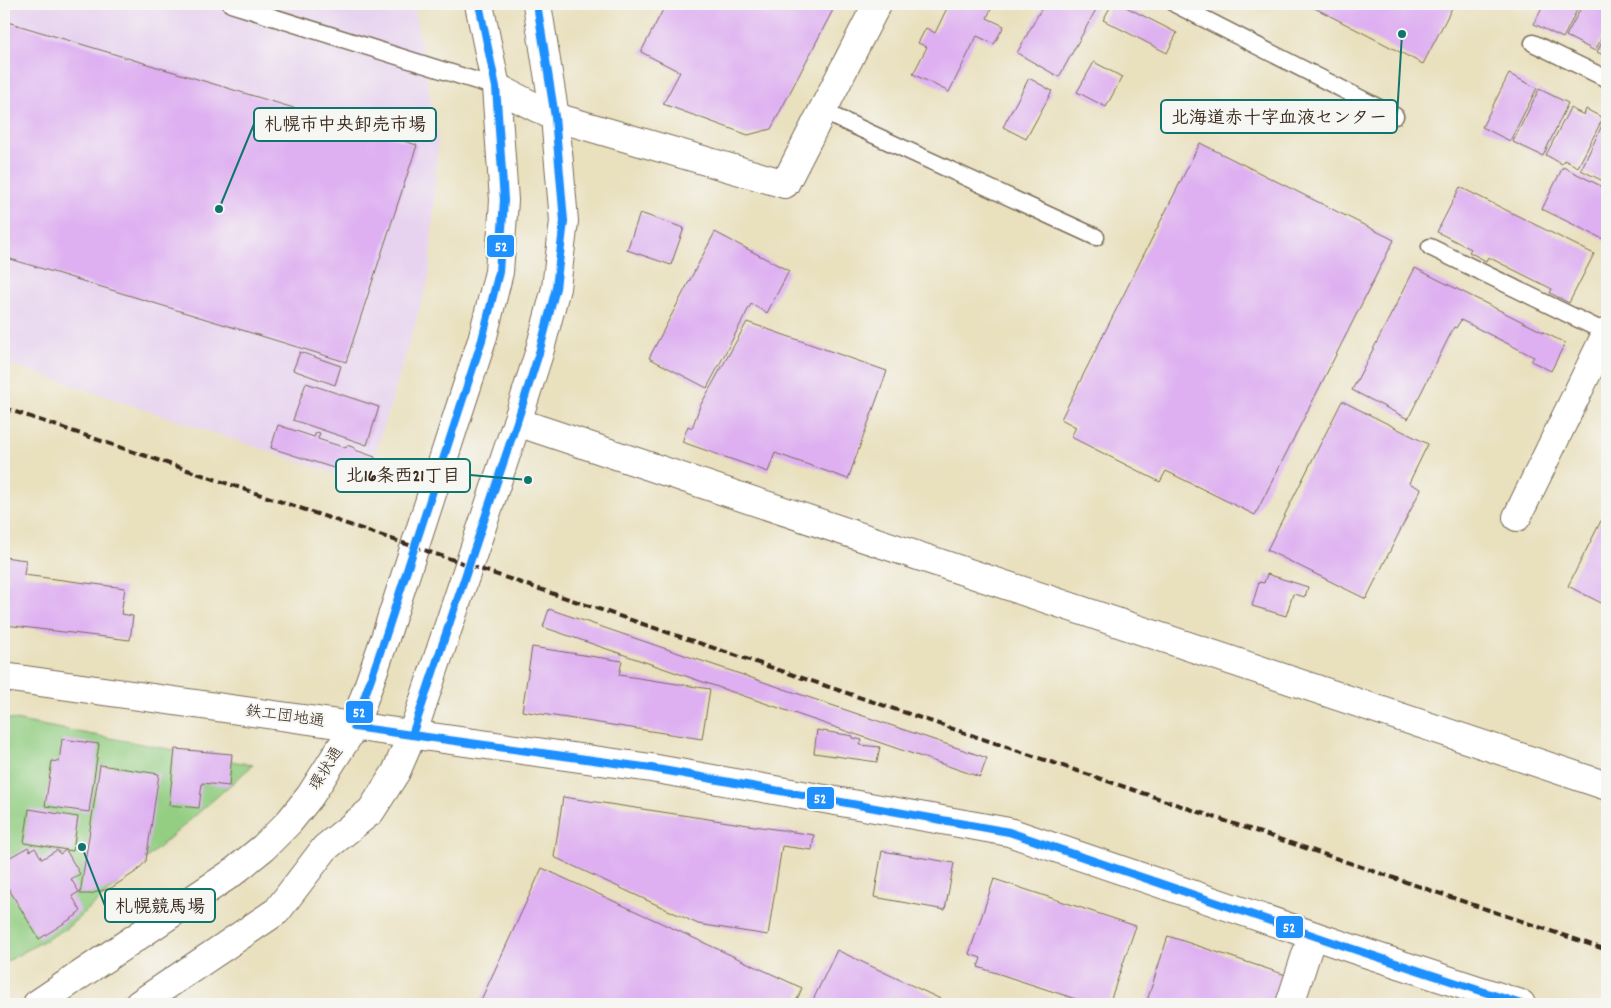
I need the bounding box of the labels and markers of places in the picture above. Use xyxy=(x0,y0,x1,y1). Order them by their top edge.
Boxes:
callout: 北海道赤十字血液センター xyxy=(1161,100,1397,133)
callout: 札幌市中央卸売市場 xyxy=(254,108,436,141)
callout: 北16条西21丁目 xyxy=(336,459,470,492)
callout: 札幌競馬場 xyxy=(105,889,215,922)

